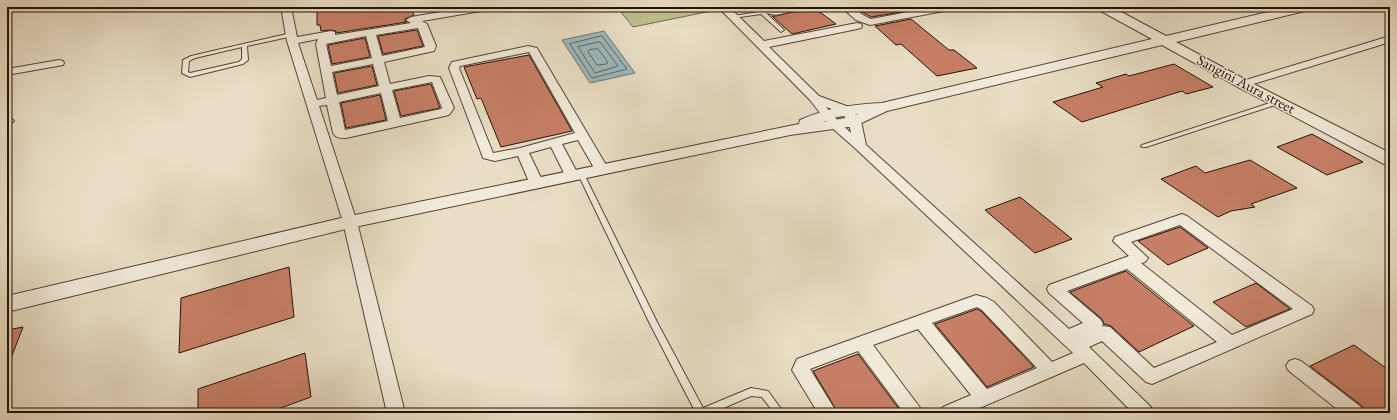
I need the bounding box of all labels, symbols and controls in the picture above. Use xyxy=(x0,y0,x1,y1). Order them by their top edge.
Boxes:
street label: Sangini Aura street xyxy=(1194,50,1299,118)

